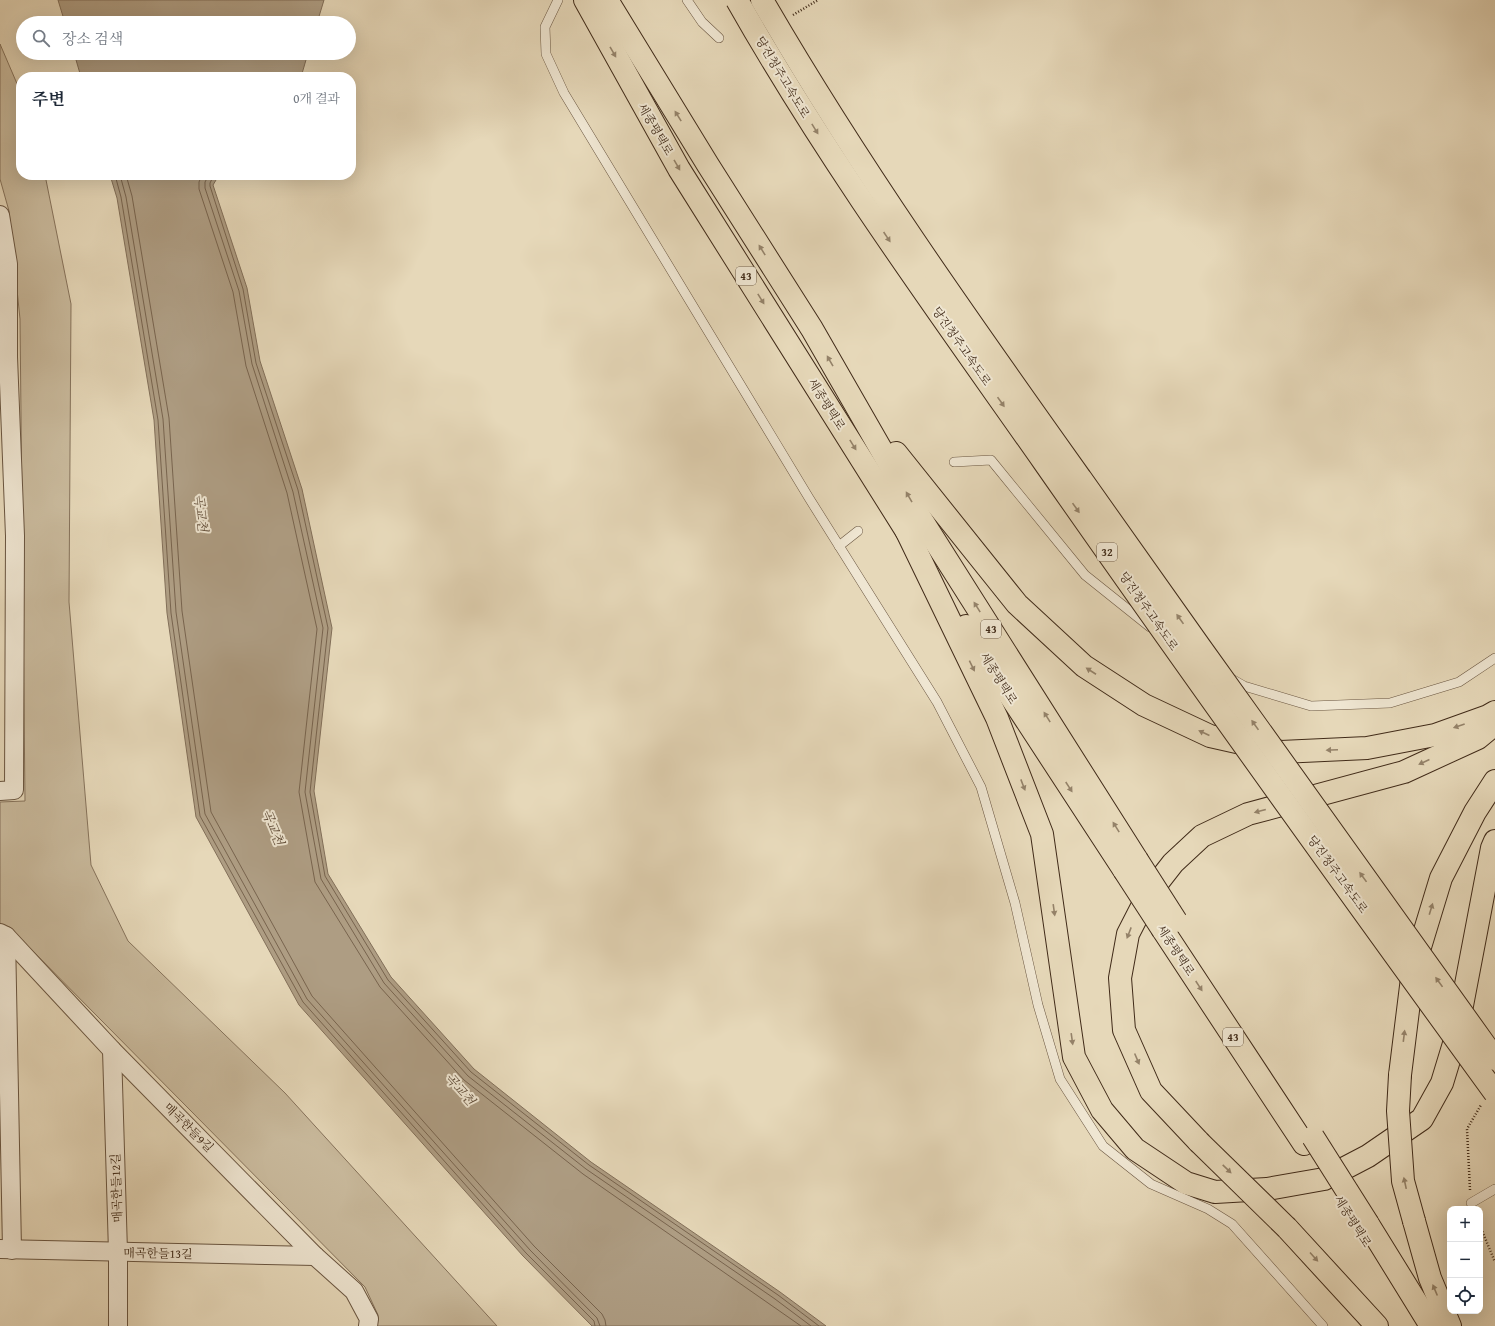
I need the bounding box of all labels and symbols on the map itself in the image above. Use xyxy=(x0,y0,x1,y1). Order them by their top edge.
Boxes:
street label: 당진청주고속도로 xyxy=(752,33,814,121)
one-way arrow xyxy=(610,46,617,58)
street label: 세종평택로 xyxy=(634,100,678,159)
one-way arrow xyxy=(674,111,682,121)
one-way arrow xyxy=(811,124,819,134)
one-way arrow xyxy=(674,160,681,171)
one-way arrow xyxy=(883,232,891,243)
one-way arrow xyxy=(758,245,766,255)
road number: 43 xyxy=(736,267,756,285)
one-way arrow xyxy=(757,294,765,305)
street label: 당진청주고속도로 xyxy=(928,303,996,389)
one-way arrow xyxy=(827,355,834,367)
street label: 세종평택로 xyxy=(804,375,850,433)
one-way arrow xyxy=(997,396,1005,407)
one-way arrow xyxy=(849,439,856,451)
one-way arrow xyxy=(905,491,912,503)
water label: 곡교천 xyxy=(189,493,213,534)
one-way arrow xyxy=(1072,503,1080,513)
road number: 32 xyxy=(1097,543,1117,561)
street label: 당진청주고속도로 xyxy=(1115,568,1183,654)
one-way arrow xyxy=(974,601,981,613)
one-way arrow xyxy=(1176,614,1184,624)
road number: 43 xyxy=(981,620,1001,638)
street label: 세종평택로 xyxy=(976,649,1022,707)
one-way arrow xyxy=(969,660,975,671)
one-way arrow xyxy=(1085,667,1096,674)
one-way arrow xyxy=(1043,712,1051,722)
one-way arrow xyxy=(1251,720,1259,730)
one-way arrow xyxy=(1453,724,1465,730)
one-way arrow xyxy=(1199,730,1210,736)
one-way arrow xyxy=(1326,746,1338,753)
one-way arrow xyxy=(1419,759,1430,765)
one-way arrow xyxy=(1021,779,1027,791)
one-way arrow xyxy=(1066,781,1073,793)
water label: 곡교천 xyxy=(257,806,289,849)
one-way arrow xyxy=(1253,808,1265,814)
one-way arrow xyxy=(1113,821,1120,833)
street label: 당진청주고속도로 xyxy=(1304,831,1372,917)
one-way arrow xyxy=(1359,871,1367,882)
one-way arrow xyxy=(1428,903,1434,915)
one-way arrow xyxy=(1051,904,1057,916)
street label: 세종평택로 xyxy=(1153,921,1199,979)
one-way arrow xyxy=(1126,928,1132,940)
one-way arrow xyxy=(1435,977,1443,987)
one-way arrow xyxy=(1196,980,1203,991)
road number: 43 xyxy=(1223,1028,1243,1046)
one-way arrow xyxy=(1401,1030,1407,1042)
one-way arrow xyxy=(1069,1033,1075,1045)
one-way arrow xyxy=(1134,1054,1140,1065)
water label: 곡교천 xyxy=(440,1069,480,1111)
street label: 매곡한들9길 xyxy=(160,1098,218,1156)
street label: 매곡한들12길 xyxy=(106,1153,126,1223)
one-way arrow xyxy=(1222,1164,1232,1174)
one-way arrow xyxy=(1401,1177,1407,1189)
street label: 세종평택로 xyxy=(1330,1192,1376,1250)
street label: 매곡한들13길 xyxy=(123,1244,193,1262)
one-way arrow xyxy=(1309,1252,1318,1261)
one-way arrow xyxy=(1431,1284,1438,1296)

